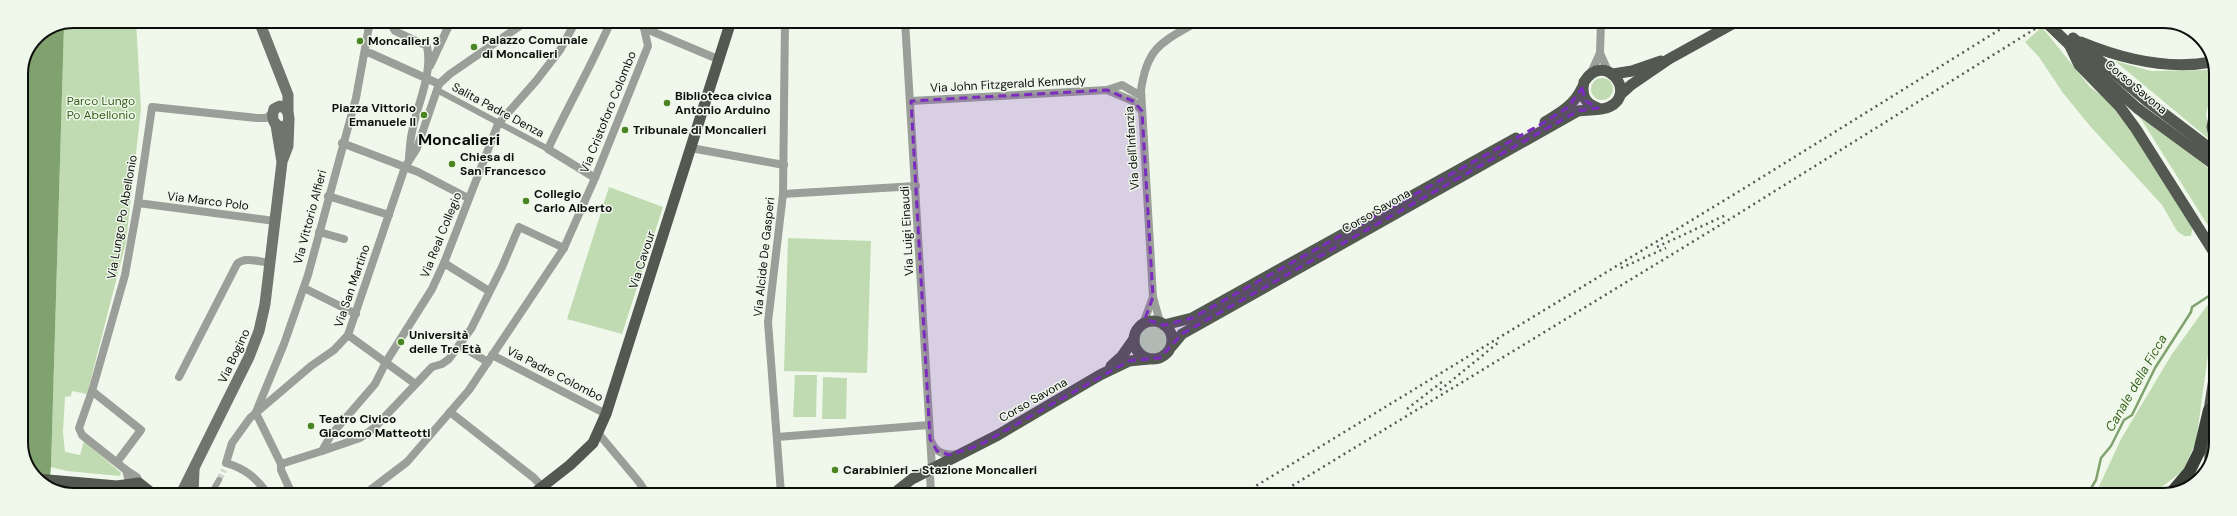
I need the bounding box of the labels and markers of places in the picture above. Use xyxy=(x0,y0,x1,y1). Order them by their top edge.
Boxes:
place label: Palazzo Comunale di Moncalieri xyxy=(482,32,588,62)
place label: Moncalieri 3 xyxy=(368,33,440,49)
marker: Moncalieri 3 xyxy=(355,36,365,46)
marker: Palazzo Comunale di Moncalieri xyxy=(469,42,479,52)
place label: Biblioteca civica Antonio Arduino xyxy=(675,88,772,118)
marker: Biblioteca civica Antonio Arduino xyxy=(662,98,672,108)
place label: Piazza Vittorio Emanuele II xyxy=(332,100,416,130)
marker: Piazza Vittorio Emanuele II xyxy=(419,110,429,120)
place label: Tribunale di Moncalieri xyxy=(633,122,766,138)
marker: Tribunale di Moncalieri xyxy=(620,125,630,135)
place label: Chiesa di San Francesco xyxy=(460,149,546,179)
marker: Chiesa di San Francesco xyxy=(447,159,457,169)
place label: Collegio Carlo Alberto xyxy=(534,186,612,216)
marker: Collegio Carlo Alberto xyxy=(521,196,531,206)
place label: Università delle Tre Età xyxy=(409,327,481,357)
marker: Università delle Tre Età xyxy=(396,337,406,347)
place label: Teatro Civico Giacomo Matteotti xyxy=(319,411,431,441)
marker: Teatro Civico Giacomo Matteotti xyxy=(306,421,316,431)
place label: Carabinieri – Stazione Moncalieri xyxy=(843,462,1037,478)
marker: Carabinieri – Stazione Moncalieri xyxy=(830,465,840,475)

